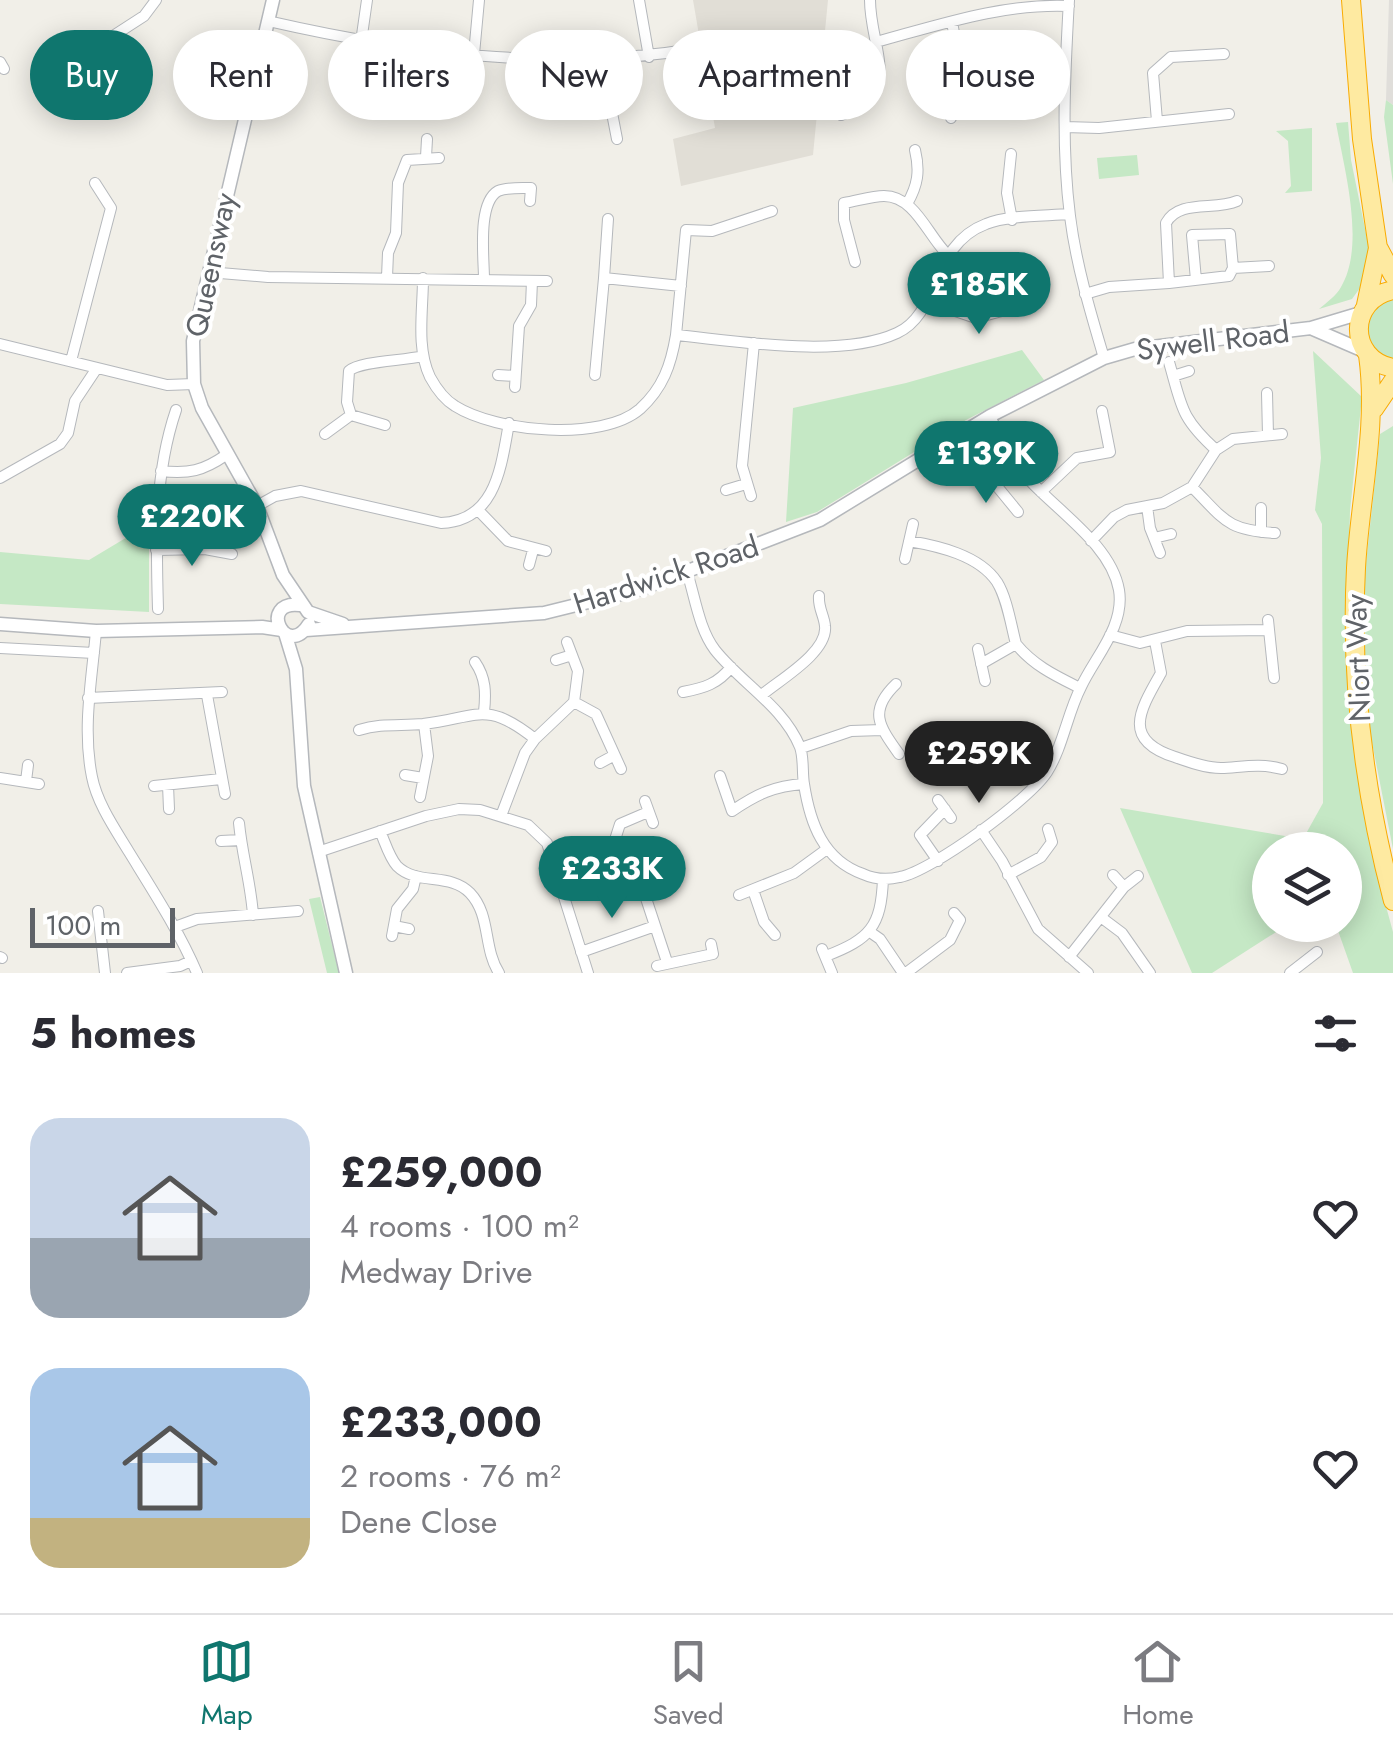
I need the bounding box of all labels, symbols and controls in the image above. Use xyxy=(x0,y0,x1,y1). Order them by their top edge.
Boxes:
chip: Buy xyxy=(30,30,153,120)
chip: Rent xyxy=(173,30,308,120)
chip: Filters xyxy=(328,30,485,120)
chip: New xyxy=(505,30,643,120)
chip: Apartment xyxy=(663,30,886,120)
chip: House xyxy=(906,30,1070,120)
street label: Queensway xyxy=(174,188,247,341)
pin: £185K xyxy=(909,252,1049,337)
text: £185K xyxy=(930,261,1028,307)
street label: Sywell Road xyxy=(1134,310,1292,371)
pin: £139K xyxy=(916,421,1056,506)
text: £139K xyxy=(936,430,1036,476)
pin: £220K xyxy=(122,484,262,569)
text: £220K xyxy=(139,493,245,539)
street label: Hardwick Road xyxy=(568,524,764,625)
street label: Niort Way xyxy=(1334,592,1381,723)
pin: £259K xyxy=(909,721,1049,806)
text: £259K xyxy=(927,730,1031,776)
map controls xyxy=(1252,832,1362,942)
button: layers xyxy=(1252,832,1362,942)
pin: £233K xyxy=(542,836,682,921)
text: £233K xyxy=(561,845,663,891)
scale bar xyxy=(30,903,175,948)
text: 100 m xyxy=(45,905,121,946)
text: 5 homes xyxy=(30,1003,196,1064)
icon: filters xyxy=(1308,1006,1363,1061)
text: £259,000 xyxy=(340,1142,542,1203)
icon: home xyxy=(110,1158,230,1278)
icon: heart xyxy=(1308,1191,1363,1246)
text: 4 rooms · 100 m² xyxy=(340,1203,579,1249)
text: Medway Drive xyxy=(340,1249,532,1295)
text: £233,000 xyxy=(340,1392,542,1453)
icon: home xyxy=(110,1408,230,1528)
icon: heart xyxy=(1308,1441,1363,1496)
text: 2 rooms · 76 m² xyxy=(340,1453,561,1499)
text: Dene Close xyxy=(340,1499,497,1545)
tab: Map xyxy=(199,1634,254,1735)
tab: Saved xyxy=(653,1634,724,1735)
tab: Home xyxy=(1122,1634,1194,1735)

